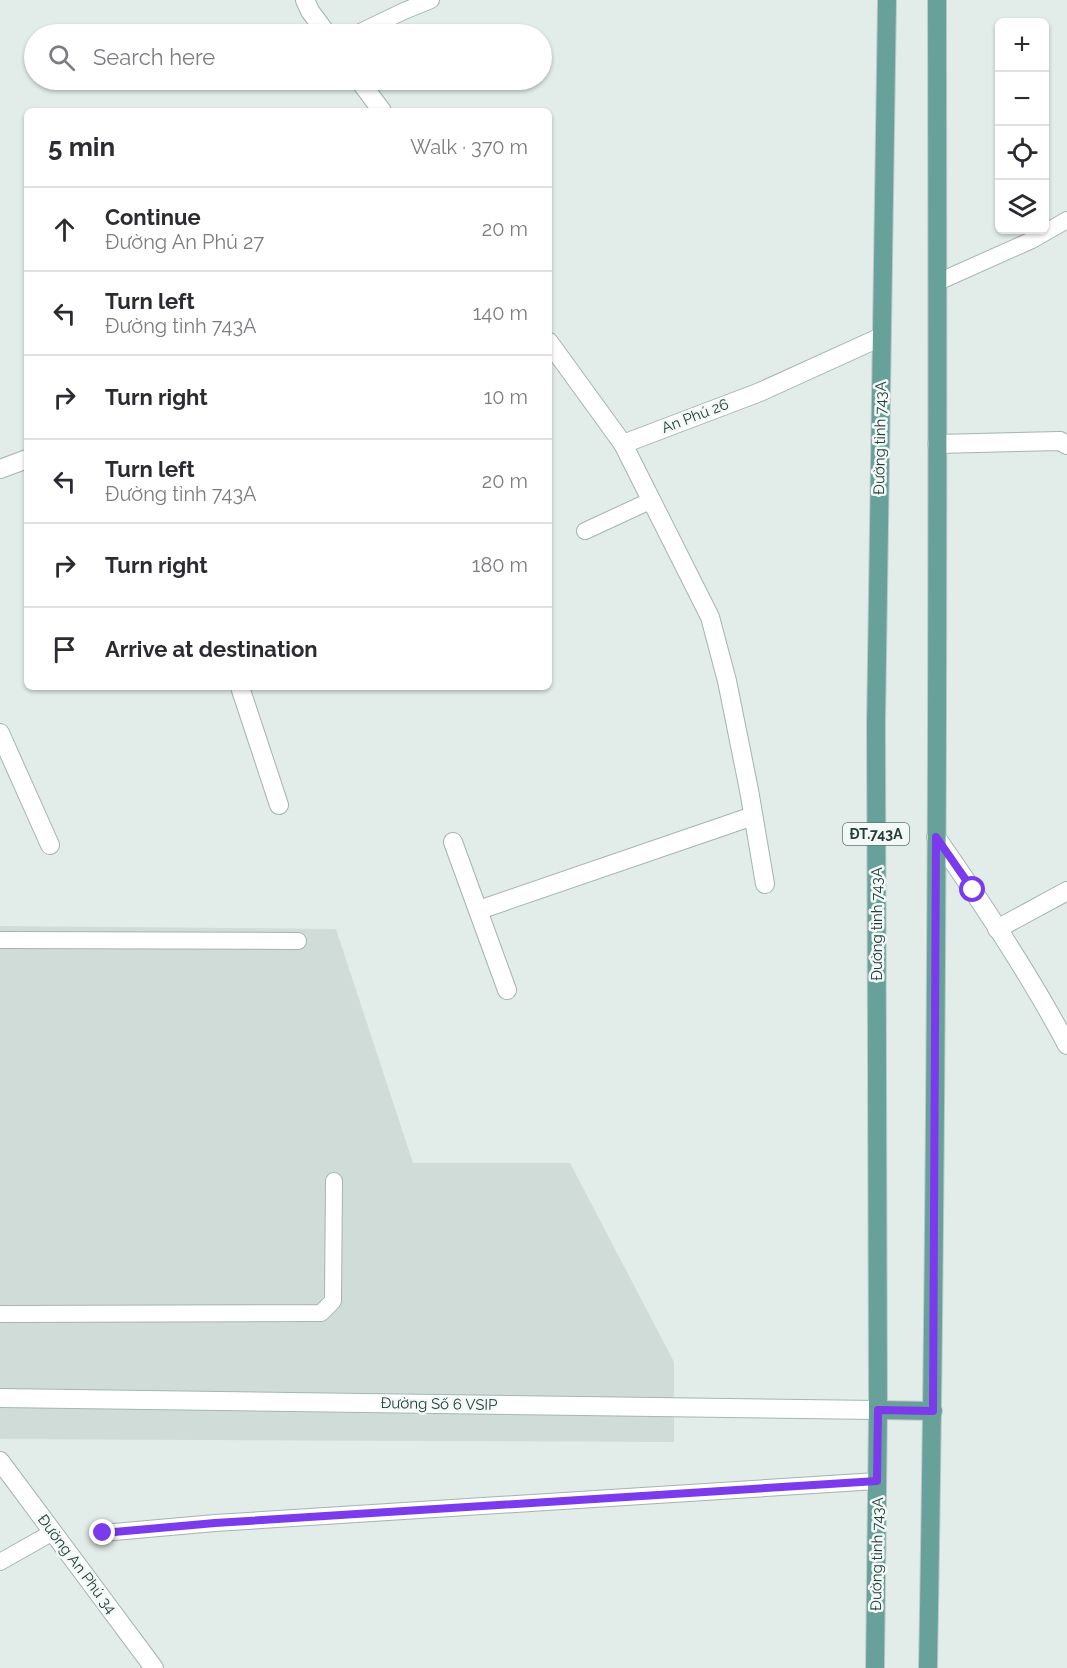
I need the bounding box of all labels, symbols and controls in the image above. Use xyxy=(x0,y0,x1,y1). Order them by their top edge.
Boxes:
map controls xyxy=(995,18,1049,234)
button: + xyxy=(995,18,1049,72)
search box xyxy=(24,24,552,90)
icon: search xyxy=(45,41,78,74)
text: Search here xyxy=(93,44,215,70)
button: − xyxy=(995,72,1049,126)
button: locate xyxy=(995,126,1049,180)
text: 5 min xyxy=(48,132,115,162)
text: Walk · 370 m xyxy=(410,135,528,159)
button: layers xyxy=(995,180,1049,234)
text: Continue xyxy=(105,204,201,230)
icon: ahead xyxy=(48,213,81,246)
text: 20 m xyxy=(482,217,528,241)
text: Đường An Phú 27 xyxy=(105,230,264,254)
text: Turn left xyxy=(105,288,195,314)
icon: left xyxy=(48,297,81,330)
text: 140 m xyxy=(473,301,528,325)
text: Đường tỉnh 743A xyxy=(105,314,257,338)
icon: right xyxy=(48,381,81,414)
street label: Đường tỉnh 743A xyxy=(870,381,890,495)
text: Turn right xyxy=(105,384,208,410)
text: 10 m xyxy=(484,385,528,409)
street label: An Phú 26 xyxy=(659,395,731,437)
text: Turn left xyxy=(105,456,195,482)
icon: left xyxy=(48,465,81,498)
text: 20 m xyxy=(482,469,528,493)
text: Đường tỉnh 743A xyxy=(105,482,257,506)
icon: right xyxy=(48,549,81,582)
text: Turn right xyxy=(105,552,208,578)
text: 180 m xyxy=(472,553,528,577)
icon: arrive xyxy=(48,633,81,666)
text: Arrive at destination xyxy=(105,636,318,662)
road number: ĐT.743A xyxy=(843,823,909,845)
street label: Đường tỉnh 743A xyxy=(868,867,886,981)
route start xyxy=(959,876,985,902)
street label: Đường Số 6 VSIP xyxy=(380,1394,498,1414)
street label: Đường tỉnh 743A xyxy=(867,1497,887,1611)
street label: Đường An Phú 34 xyxy=(34,1511,120,1617)
route end xyxy=(89,1519,115,1545)

